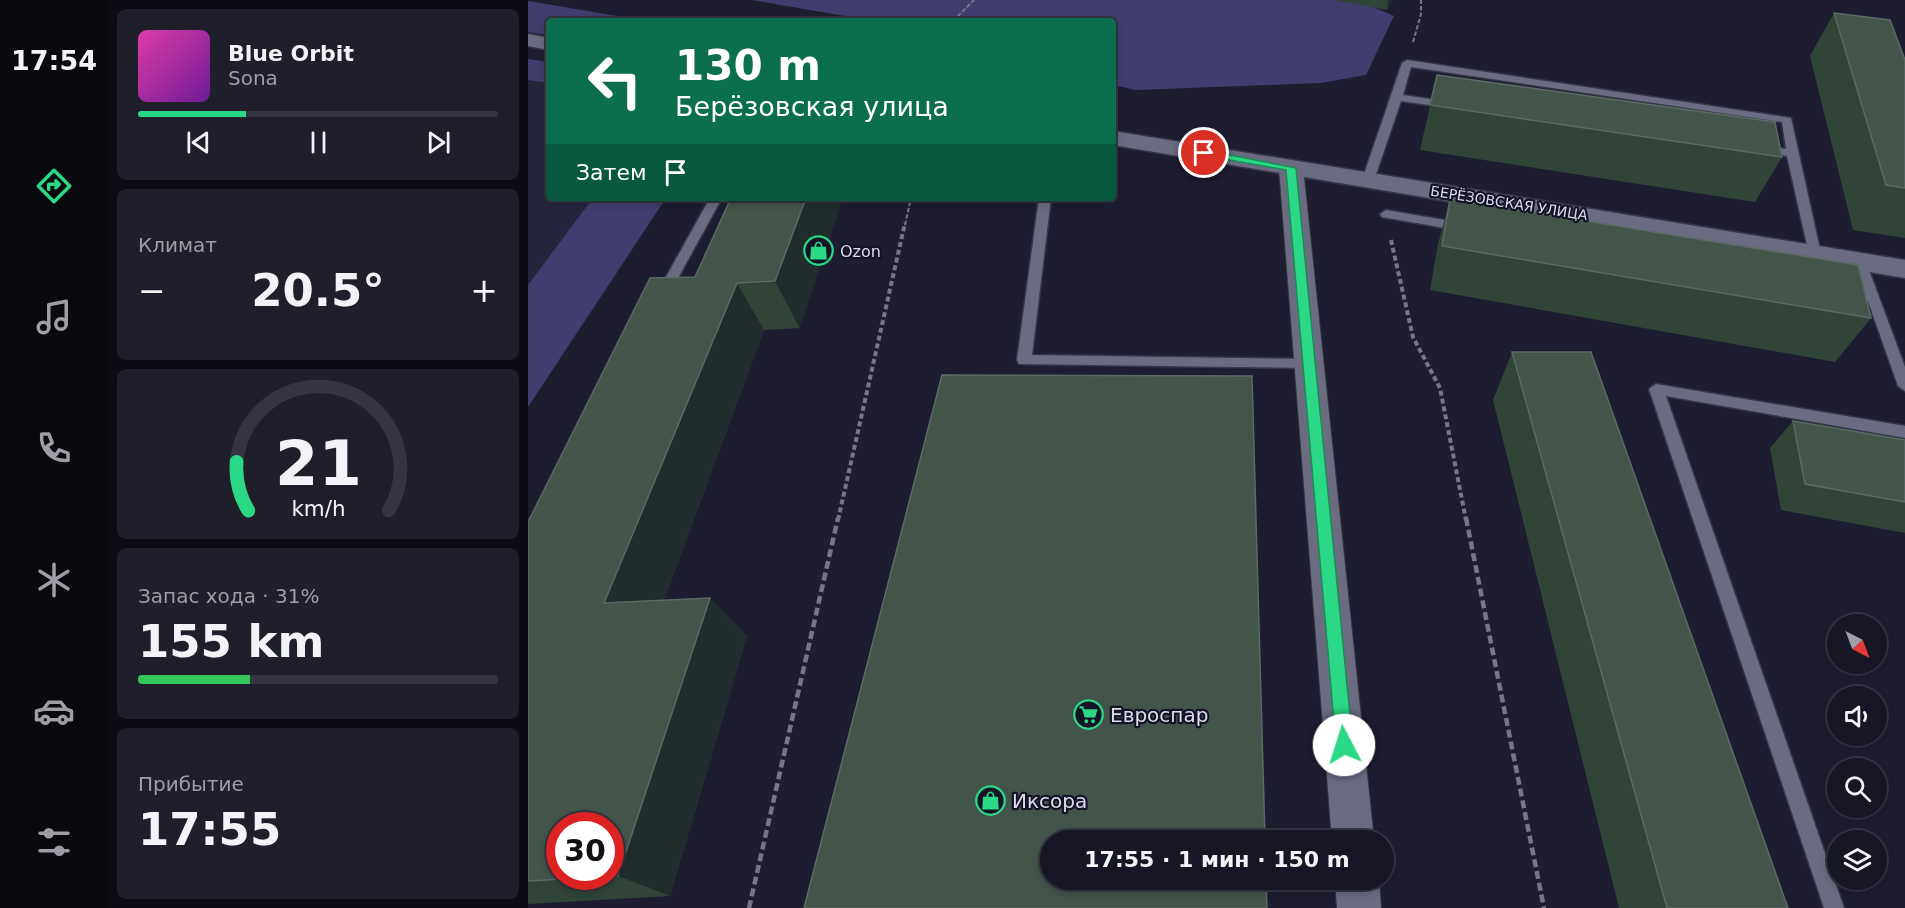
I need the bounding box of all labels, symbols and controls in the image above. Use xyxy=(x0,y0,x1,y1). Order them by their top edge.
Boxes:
text: Blue Orbit xyxy=(228,41,354,66)
text: 130 m xyxy=(675,41,821,90)
icon: left xyxy=(576,42,654,120)
text: 17:54 xyxy=(11,45,97,76)
text: Sona xyxy=(228,66,278,90)
text: Берёзовская улица xyxy=(675,91,949,122)
icon: previous xyxy=(182,126,215,159)
icon: pause xyxy=(302,126,335,159)
icon: next xyxy=(422,126,455,159)
pin xyxy=(1178,127,1229,178)
icon: arrive xyxy=(1187,136,1220,169)
icon: arrive xyxy=(659,156,692,189)
text: Затем xyxy=(576,160,647,185)
icon: directions xyxy=(33,165,75,207)
street label: БЕРЁЗОВСКАЯ УЛИЦА xyxy=(1429,182,1589,223)
text: Климат xyxy=(138,233,217,257)
shop icon: Ozon xyxy=(803,235,835,267)
place label: Ozon xyxy=(840,242,881,261)
text: 20.5° xyxy=(251,264,385,317)
text: − xyxy=(138,271,166,310)
text: + xyxy=(470,271,498,310)
icon: music xyxy=(33,296,75,338)
icon: phone xyxy=(33,427,75,469)
text: 21 xyxy=(275,427,361,500)
text: km/h xyxy=(291,496,345,521)
icon: climate xyxy=(33,559,75,601)
text: Запас хода · 31% xyxy=(138,584,319,608)
north arrow xyxy=(1827,614,1887,674)
map controls xyxy=(1827,614,1887,890)
text: 155 km xyxy=(138,615,324,668)
button: sound xyxy=(1827,686,1887,746)
icon: car xyxy=(33,690,75,732)
supermarket icon: Евроспар xyxy=(1073,699,1105,731)
place label: Евроспар xyxy=(1110,703,1208,727)
position arrow xyxy=(1312,713,1376,777)
button: search xyxy=(1827,758,1887,818)
text: Прибытие xyxy=(138,772,244,796)
shop icon: Иксора xyxy=(975,785,1007,817)
place label: Иксора xyxy=(1012,789,1087,813)
text: 17:55 xyxy=(138,803,281,856)
speed limit sign: 30 xyxy=(546,812,624,890)
icon: filters xyxy=(33,821,75,863)
button: layers xyxy=(1827,830,1887,890)
text: 17:55 · 1 мин · 150 m xyxy=(1084,847,1350,872)

